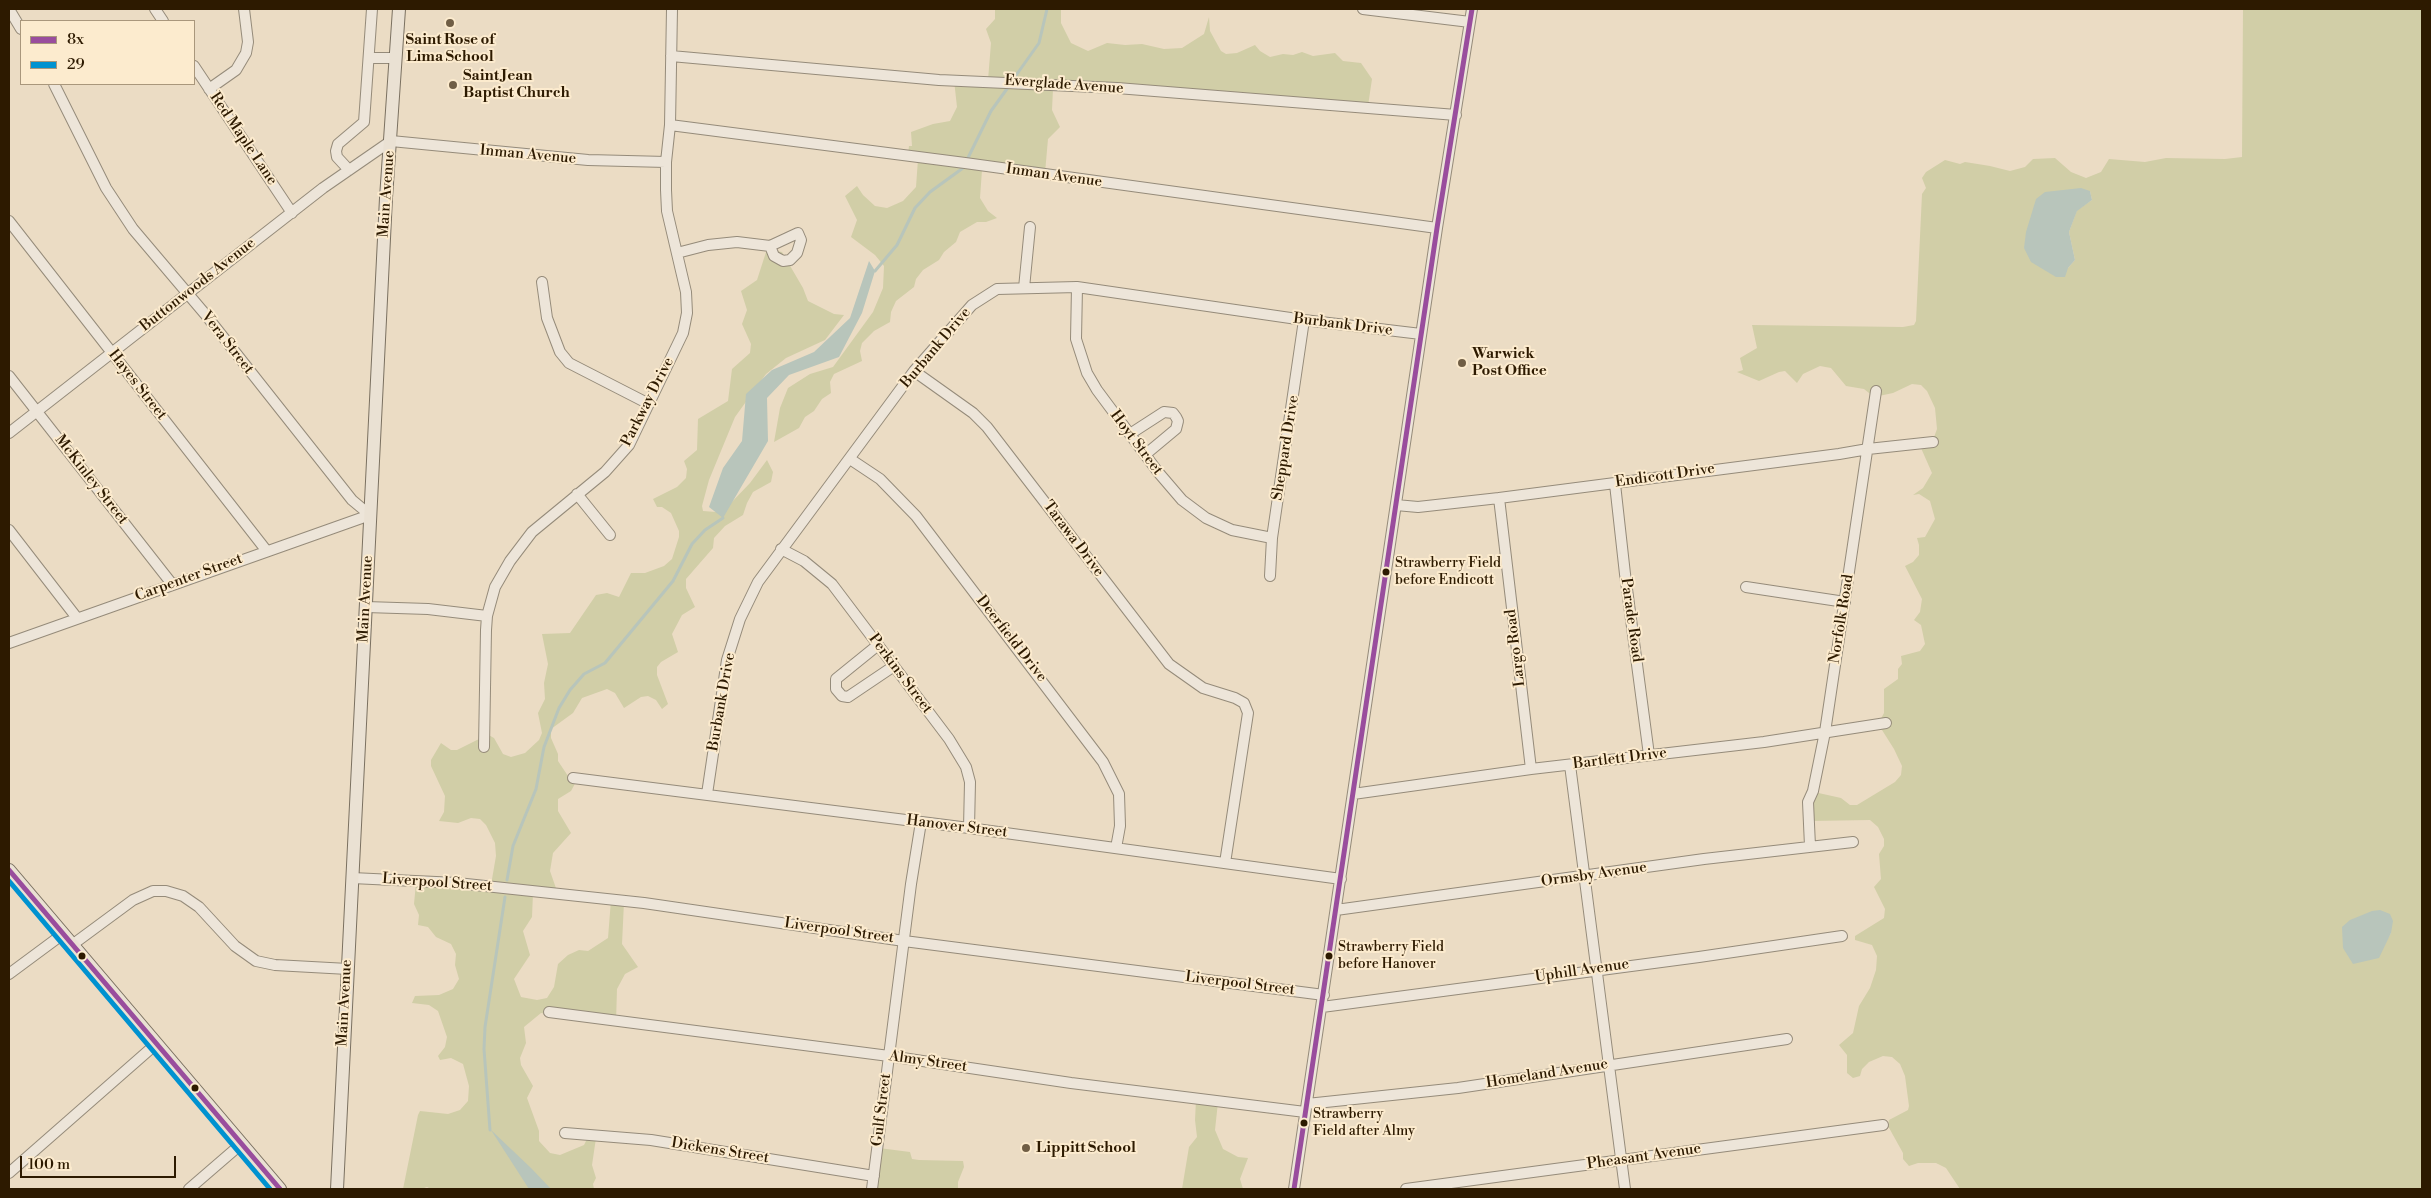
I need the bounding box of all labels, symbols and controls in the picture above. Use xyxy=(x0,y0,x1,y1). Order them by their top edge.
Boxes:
marker: Saint Rose of Lima School xyxy=(444,17,456,29)
legend xyxy=(20,20,195,85)
text: 8x xyxy=(67,30,84,49)
place label: Saint Rose of Lima School xyxy=(406,31,494,66)
text: 29 xyxy=(67,55,85,74)
place label: Saint Jean Baptist Church xyxy=(463,67,570,102)
street label: Everglade Avenue xyxy=(1004,72,1124,98)
marker: Saint Jean Baptist Church xyxy=(447,79,459,91)
street label: Red Maple Lane xyxy=(205,89,281,189)
street label: Inman Avenue xyxy=(479,142,577,168)
street label: Main Avenue xyxy=(375,150,399,238)
street label: Inman Avenue xyxy=(1005,160,1103,192)
street label: Buttonwoods Avenue xyxy=(137,234,259,336)
street label: Burbank Drive xyxy=(897,304,975,392)
street label: Vera Street xyxy=(197,308,257,378)
street label: Burbank Drive xyxy=(1292,310,1394,340)
place label: Warwick Post Office xyxy=(1472,345,1547,380)
street label: Hayes Street xyxy=(104,346,170,424)
street label: Parkway Drive xyxy=(618,354,678,450)
marker: Warwick Post Office xyxy=(1456,357,1468,369)
street label: Sheppard Drive xyxy=(1269,394,1303,502)
street label: Hoyt Street xyxy=(1106,407,1166,479)
street label: McKinley Street xyxy=(50,432,132,528)
street label: Endicott Drive xyxy=(1614,460,1716,492)
street label: Tarawa Drive xyxy=(1039,497,1107,581)
street label: Carpenter Street xyxy=(133,550,245,606)
street label: Main Avenue xyxy=(355,555,377,643)
place label: Strawberry Field before Endicott xyxy=(1395,556,1501,588)
marker: Strawberry Field before Endicott xyxy=(1381,567,1391,577)
street label: Norfolk Road xyxy=(1826,573,1858,665)
street label: Parade Road xyxy=(1616,577,1646,663)
street label: Deerfield Drive xyxy=(972,592,1050,686)
street label: Largo Road xyxy=(1502,608,1530,688)
street label: Perkins Street xyxy=(864,631,936,717)
street label: Burbank Drive xyxy=(704,651,740,753)
street label: Bartlett Drive xyxy=(1572,744,1668,774)
street label: Hanover Street xyxy=(905,812,1009,842)
street label: Ormsby Avenue xyxy=(1540,859,1648,891)
street label: Liverpool Street xyxy=(381,870,493,896)
street label: Liverpool Street xyxy=(783,914,895,948)
place label: Strawberry Field before Hanover xyxy=(1338,940,1444,972)
unlabelled marker xyxy=(77,951,87,961)
marker: Strawberry Field before Hanover xyxy=(1324,951,1334,961)
street label: Uphill Avenue xyxy=(1534,955,1630,987)
street label: Main Avenue xyxy=(334,959,356,1047)
street label: Liverpool Street xyxy=(1184,968,1296,1000)
street label: Almy Street xyxy=(888,1048,968,1076)
street label: Homeland Avenue xyxy=(1485,1055,1609,1093)
street label: Gulf Street xyxy=(869,1073,895,1147)
unlabelled marker xyxy=(190,1083,200,1093)
place label: Strawberry Field after Almy xyxy=(1313,1107,1415,1140)
marker: Strawberry Field after Almy xyxy=(1299,1118,1309,1128)
street label: Dickens Street xyxy=(670,1134,770,1168)
place label: Lippitt School xyxy=(1036,1139,1136,1157)
street label: Pheasant Avenue xyxy=(1586,1140,1702,1174)
marker: Lippitt School xyxy=(1020,1142,1032,1154)
scale bar xyxy=(22,1146,179,1178)
text: 100 m xyxy=(28,1155,70,1174)

